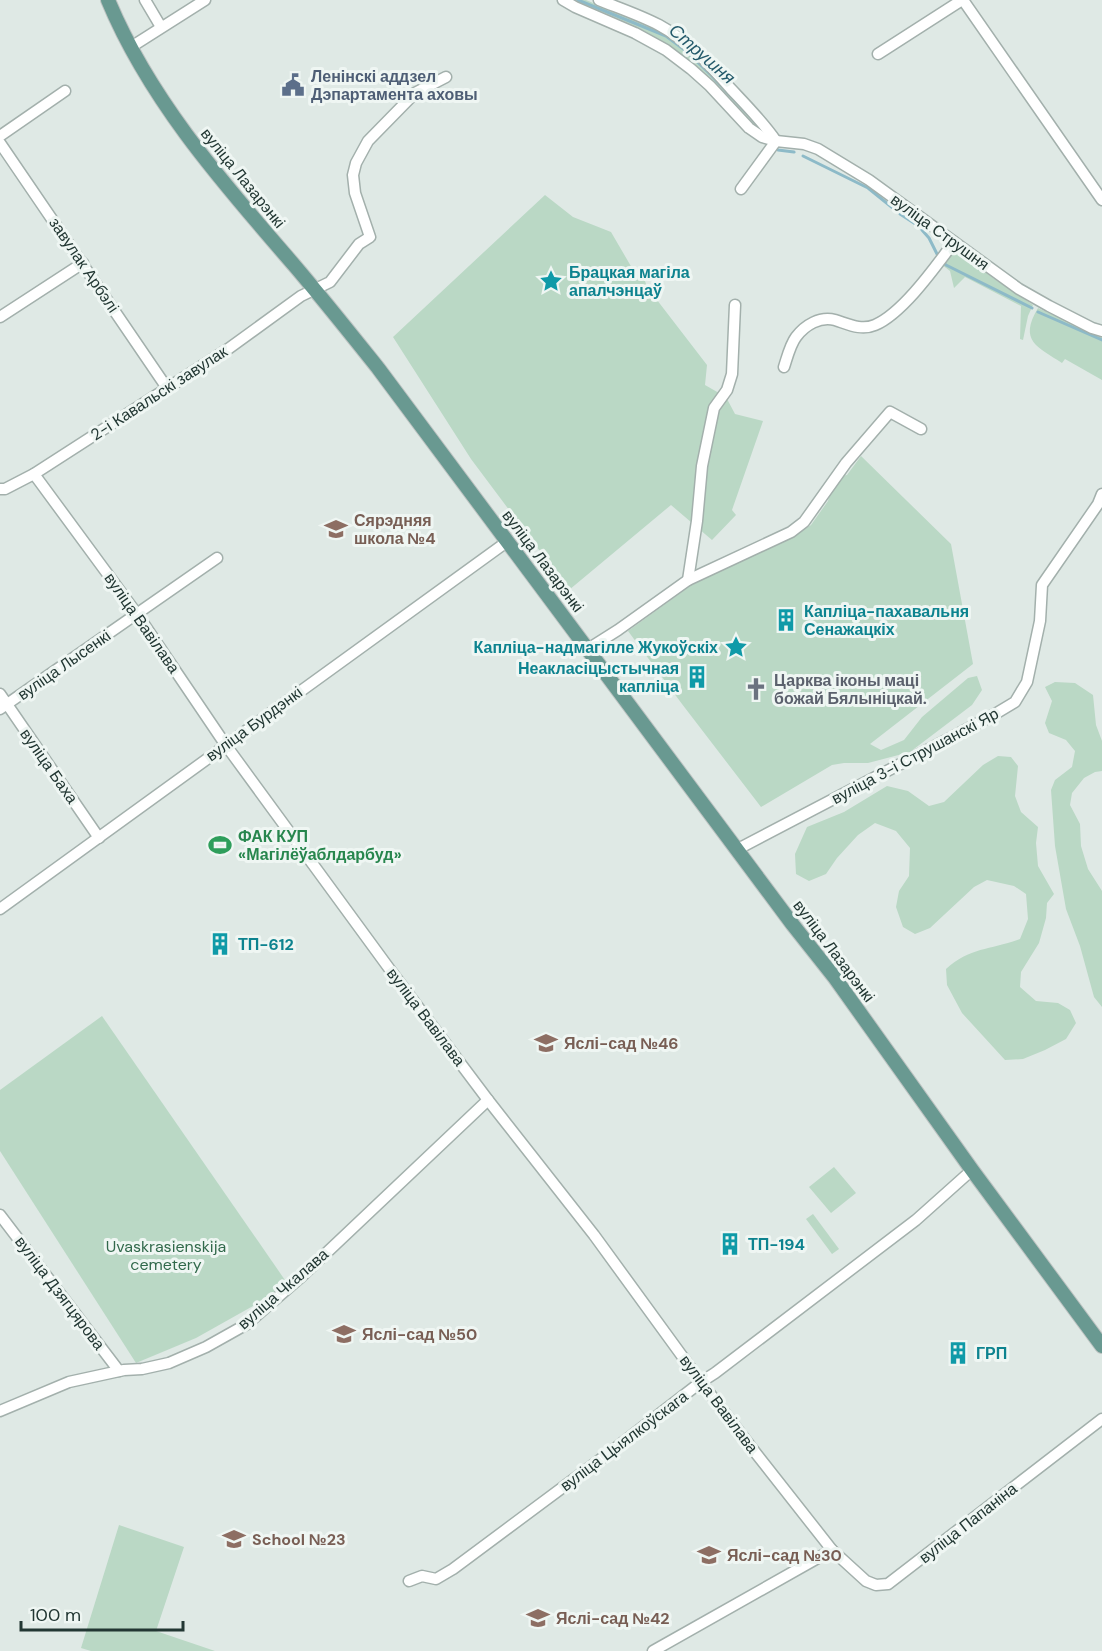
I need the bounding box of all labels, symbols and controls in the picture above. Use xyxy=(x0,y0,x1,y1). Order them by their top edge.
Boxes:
water label: Струшня xyxy=(664,18,741,90)
place label: Ленінскі аддзел Дэпартамента аховы xyxy=(311,66,478,105)
public building icon: Ленінскі аддзел Дэпартамента аховы xyxy=(280,72,306,98)
street label: вуліца Лазарэнкі xyxy=(196,124,290,232)
street label: вуліца Струшня xyxy=(887,189,993,275)
street label: завулак Арбэлі xyxy=(44,213,124,317)
place label: Брацкая магіла апалчэнцаў xyxy=(569,262,690,301)
place icon: Брацкая магіла апалчэнцаў xyxy=(538,268,564,294)
street label: 2-і Кавальскі завулак xyxy=(87,340,232,445)
street label: вуліца Лазарэнкі xyxy=(498,506,588,616)
place label: Сярэдняя школа №4 xyxy=(354,510,436,549)
school or university icon: Сярэдняя школа №4 xyxy=(323,516,349,542)
street label: вуліца Вавілава xyxy=(100,569,185,677)
place label: Капліца-пахавальня Сенажацкіх xyxy=(804,601,969,640)
building icon: Капліца-пахавальня Сенажацкіх xyxy=(773,607,799,633)
street label: вуліца Лысенкі xyxy=(13,625,115,705)
place icon: Капліца-надмагілле Жукоўскіх xyxy=(723,634,749,660)
place label: Капліца-надмагілле Жукоўскіх xyxy=(474,637,718,658)
place label: Неакласіцыстычная капліца xyxy=(518,658,679,697)
building icon: Неакласіцыстычная капліца xyxy=(684,664,710,690)
place label: Царква іконы маці божай Бялыніцкай. xyxy=(774,670,927,709)
church icon: Царква іконы маці божай Бялыніцкай. xyxy=(743,676,769,702)
street label: вуліца Бурдэнкі xyxy=(201,682,307,766)
street label: вуліца 3-і Струшанскі Яр xyxy=(828,703,1002,809)
street label: вуліца Баха xyxy=(15,724,83,808)
place label: ФАК КУП «Магілёўаблдарбуд» xyxy=(238,826,402,865)
sports icon: ФАК КУП «Магілёўаблдарбуд» xyxy=(207,832,233,858)
street label: вуліца Лазарэнкі xyxy=(789,896,879,1006)
building icon: ТП-612 xyxy=(207,931,233,957)
place label: ТП-612 xyxy=(238,934,294,955)
street label: вуліца Вавілава xyxy=(382,964,470,1071)
school or university icon: Яслі-сад №46 xyxy=(533,1030,559,1056)
place label: Яслі-сад №46 xyxy=(564,1033,679,1054)
building icon: ТП-194 xyxy=(717,1231,743,1257)
street label: вуліца Дзягцярова xyxy=(10,1232,110,1354)
place label: ТП-194 xyxy=(748,1234,805,1255)
park label: Uvaskrasienskija cemetery xyxy=(106,1236,226,1275)
street label: вуліца Чкалава xyxy=(233,1244,333,1334)
school or university icon: Яслі-сад №50 xyxy=(331,1321,357,1347)
place label: Яслі-сад №50 xyxy=(362,1324,477,1345)
building icon: ГРП xyxy=(945,1340,971,1366)
place label: ГРП xyxy=(976,1343,1007,1364)
street label: вуліца Вавілава xyxy=(675,1351,763,1458)
street label: вуліца Цыялкоўскага xyxy=(556,1386,692,1496)
street label: вуліца Папаніна xyxy=(915,1478,1021,1568)
school or university icon: School №23 xyxy=(221,1526,247,1552)
place label: School №23 xyxy=(252,1529,346,1550)
school or university icon: Яслі-сад №30 xyxy=(696,1542,722,1568)
place label: Яслі-сад №30 xyxy=(727,1545,842,1566)
scale bar xyxy=(21,1594,183,1632)
text: 100 m xyxy=(30,1603,81,1627)
school or university icon: Яслі-сад №42 xyxy=(525,1605,551,1631)
place label: Яслі-сад №42 xyxy=(556,1608,670,1629)

